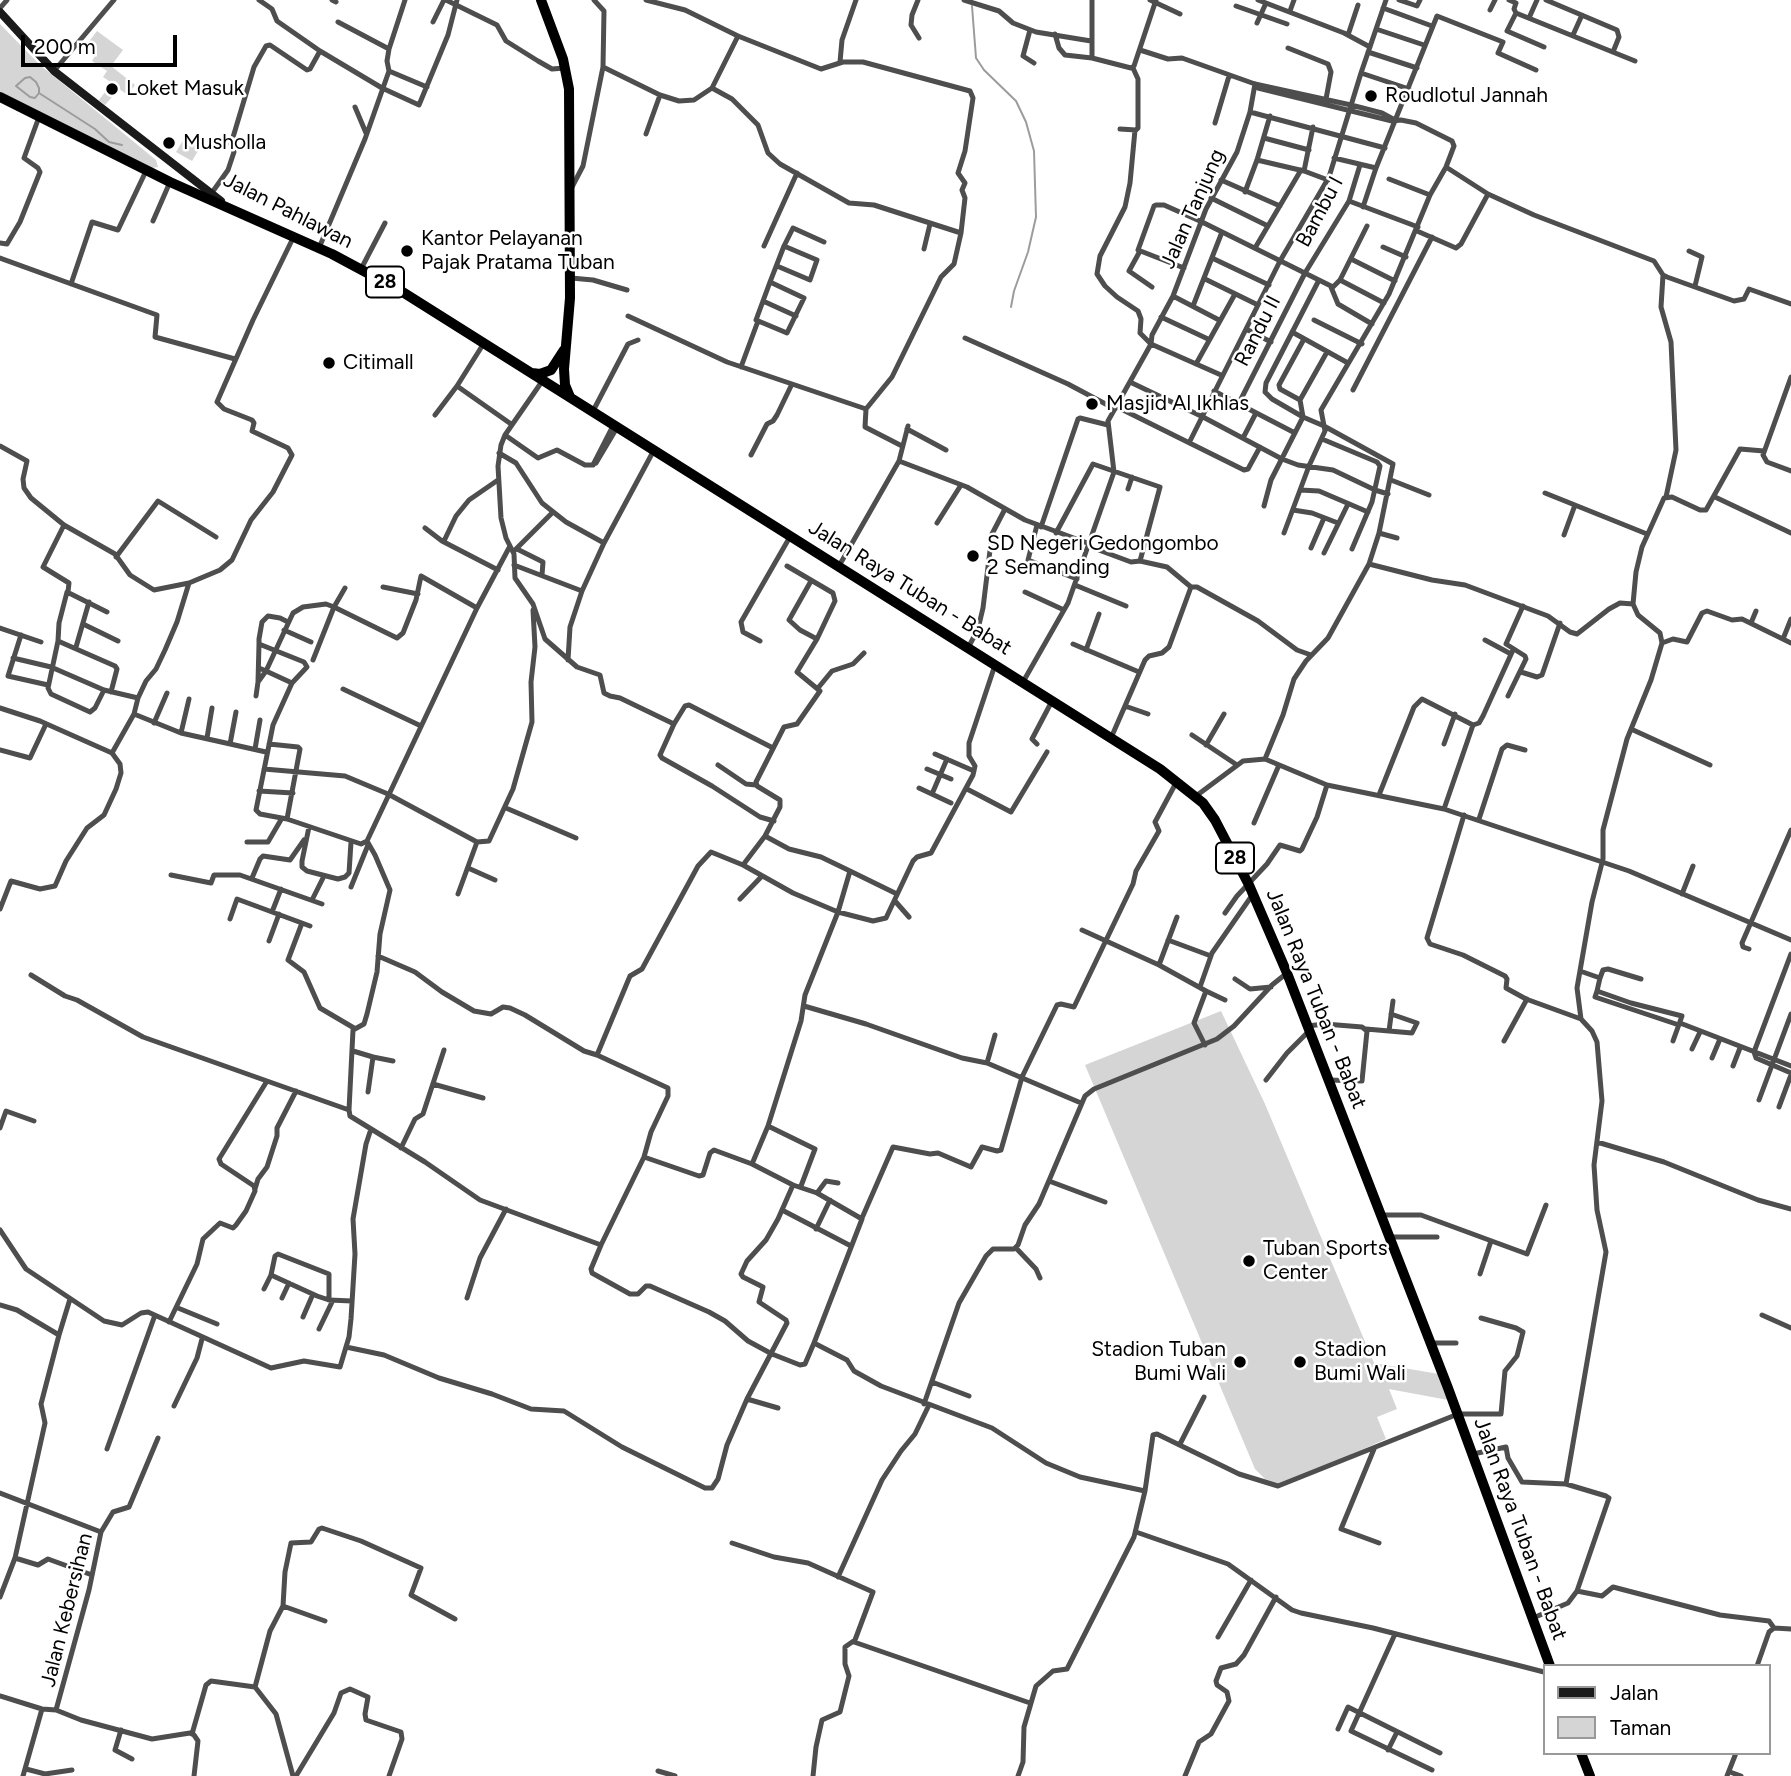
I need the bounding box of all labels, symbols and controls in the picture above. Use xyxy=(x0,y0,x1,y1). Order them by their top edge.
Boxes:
scale bar xyxy=(24,21,180,65)
text: 200 m xyxy=(34,34,96,59)
place label: Loket Masuk xyxy=(126,76,244,102)
marker: Loket Masuk xyxy=(104,81,120,97)
place label: Roudlotul Jannah xyxy=(1385,83,1548,109)
marker: Roudlotul Jannah xyxy=(1363,88,1379,104)
place label: Musholla xyxy=(183,130,266,156)
marker: Musholla xyxy=(161,135,177,151)
street label: Jalan Tanjung xyxy=(1155,145,1231,273)
street label: Jalan Pahlawan xyxy=(219,168,357,254)
street label: Bambu I xyxy=(1291,172,1349,252)
place label: Kantor Pelayanan Pajak Pratama Tuban xyxy=(421,226,615,276)
marker: Kantor Pelayanan Pajak Pratama Tuban xyxy=(399,243,415,259)
road number: 28 xyxy=(366,266,404,298)
street label: Randu II xyxy=(1229,291,1287,371)
place label: Citimall xyxy=(343,350,414,376)
marker: Citimall xyxy=(321,355,337,371)
place label: Masjid Al Ikhlas xyxy=(1106,391,1249,417)
marker: Masjid Al Ikhlas xyxy=(1084,396,1100,412)
street label: Jalan Raya Tuban - Babat xyxy=(804,515,1016,661)
place label: SD Negeri Gedongombo 2 Semanding xyxy=(987,531,1219,581)
marker: SD Negeri Gedongombo 2 Semanding xyxy=(965,548,981,564)
road number: 28 xyxy=(1216,842,1254,874)
street label: Jalan Raya Tuban - Babat xyxy=(1260,885,1372,1113)
place label: Tuban Sports Center xyxy=(1263,1236,1388,1286)
marker: Tuban Sports Center xyxy=(1241,1253,1257,1269)
place label: Stadion Tuban Bumi Wali xyxy=(1091,1337,1226,1387)
place label: Stadion Bumi Wali xyxy=(1314,1337,1406,1387)
marker: Stadion Tuban Bumi Wali xyxy=(1232,1354,1248,1370)
marker: Stadion Bumi Wali xyxy=(1292,1354,1308,1370)
street label: Jalan Raya Tuban - Babat xyxy=(1468,1414,1572,1644)
street label: Jalan Kebersihan xyxy=(36,1531,98,1689)
legend xyxy=(1542,1664,1770,1755)
text: Jalan xyxy=(1610,1680,1659,1705)
text: Taman xyxy=(1610,1715,1671,1740)

